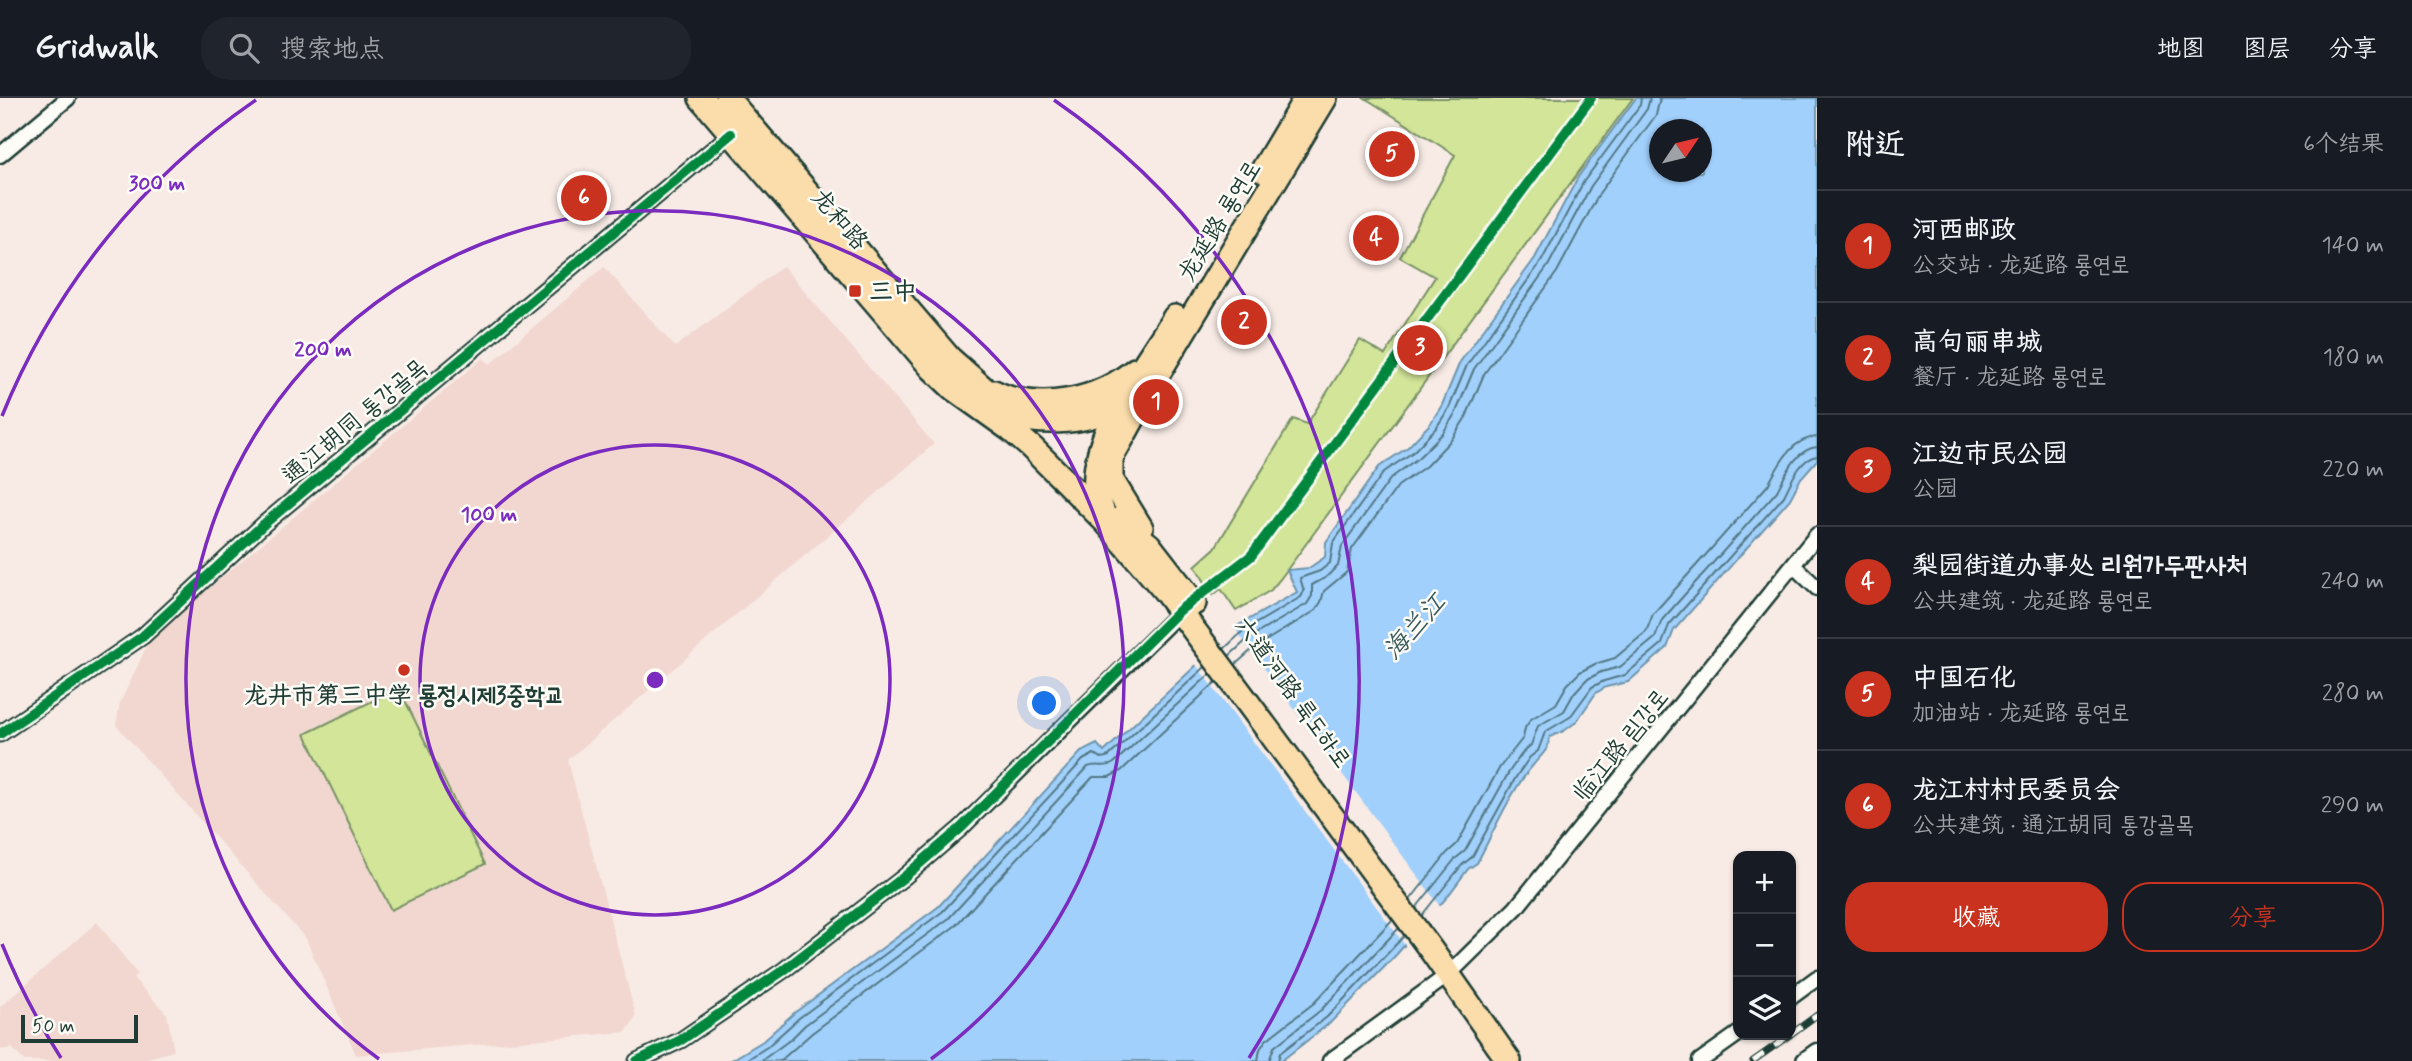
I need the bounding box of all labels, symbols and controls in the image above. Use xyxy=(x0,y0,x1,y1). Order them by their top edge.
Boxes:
search box xyxy=(201,17,691,80)
text: Gridwalk xyxy=(35,26,159,70)
icon: search xyxy=(225,29,263,67)
text: 搜索地点 xyxy=(281,33,385,67)
text: 地图 xyxy=(2157,34,2205,65)
text: 图层 xyxy=(2243,34,2291,65)
text: 分享 xyxy=(2329,34,2377,65)
north arrow xyxy=(1649,119,1712,182)
text: 附近 xyxy=(1845,126,1905,165)
pin: 5 xyxy=(1369,128,1415,180)
text: 6个结果 xyxy=(2303,130,2384,160)
street label: 龙延路 룡연로 xyxy=(1172,155,1269,288)
text: 300 m xyxy=(129,170,186,198)
pin: 6 xyxy=(561,172,607,224)
street label: 龙和路 xyxy=(804,183,874,257)
pin: 4 xyxy=(1353,212,1399,264)
text: 河西邮政 xyxy=(1912,214,2016,248)
text: 1 xyxy=(1863,231,1873,261)
text: 140 m xyxy=(2321,231,2384,261)
text: 公交站 · 龙延路 룡연로 xyxy=(1912,251,2129,281)
place label: 三中 xyxy=(869,277,917,308)
marker: 三中 xyxy=(847,283,863,299)
pin: 2 xyxy=(1221,296,1267,348)
pin: 3 xyxy=(1397,322,1443,374)
text: 高句丽串城 xyxy=(1912,326,2042,360)
text: 200 m xyxy=(294,336,352,364)
text: 2 xyxy=(1862,343,1874,373)
text: 180 m xyxy=(2323,343,2384,373)
street label: 通江胡同 통강골목 xyxy=(276,353,434,492)
text: 餐厅 · 龙延路 룡연로 xyxy=(1912,363,2106,393)
pin: 1 xyxy=(1133,376,1179,428)
text: 江边市民公园 xyxy=(1912,438,2068,472)
text: 3 xyxy=(1863,455,1873,485)
text: 220 m xyxy=(2322,455,2384,485)
text: 公园 xyxy=(1912,475,1958,505)
text: 100 m xyxy=(461,501,517,529)
text: 梨园街道办事处 리원가두판사처 xyxy=(1912,550,2247,584)
text: 4 xyxy=(1861,567,1875,597)
text: 240 m xyxy=(2320,567,2384,597)
water label: 海兰江 xyxy=(1377,586,1455,668)
text: 公共建筑 · 龙延路 룡연로 xyxy=(1912,587,2152,617)
street label: 六道河路 륙도하로 xyxy=(1226,611,1357,775)
marker: 龙井市第三中学 룡정시제3중학교 xyxy=(396,662,412,678)
text: 中国石化 xyxy=(1912,662,2016,696)
centre of rings xyxy=(643,668,667,692)
text: 5 xyxy=(1861,679,1875,709)
text: 280 m xyxy=(2322,679,2384,709)
place label: 龙井市第三中学 룡정시제3중학교 xyxy=(244,681,564,712)
street label: 临江路 림강로 xyxy=(1566,683,1676,809)
your location xyxy=(1027,686,1061,720)
text: 加油站 · 龙延路 룡연로 xyxy=(1912,699,2129,729)
text: 龙江村村民委员会 xyxy=(1912,774,2120,808)
text: 6 xyxy=(1862,791,1874,821)
text: 290 m xyxy=(2321,791,2384,821)
text: 公共建筑 · 通江胡同 통강골목 xyxy=(1912,811,2194,841)
map controls xyxy=(1733,851,1796,1040)
button: + xyxy=(1733,851,1796,914)
button: 收藏 xyxy=(1845,882,2108,952)
button: 分享 xyxy=(2122,882,2384,952)
button: − xyxy=(1733,914,1796,977)
button: layers xyxy=(1733,977,1796,1040)
scale bar xyxy=(21,1012,138,1044)
text: 50 m xyxy=(32,1014,75,1039)

